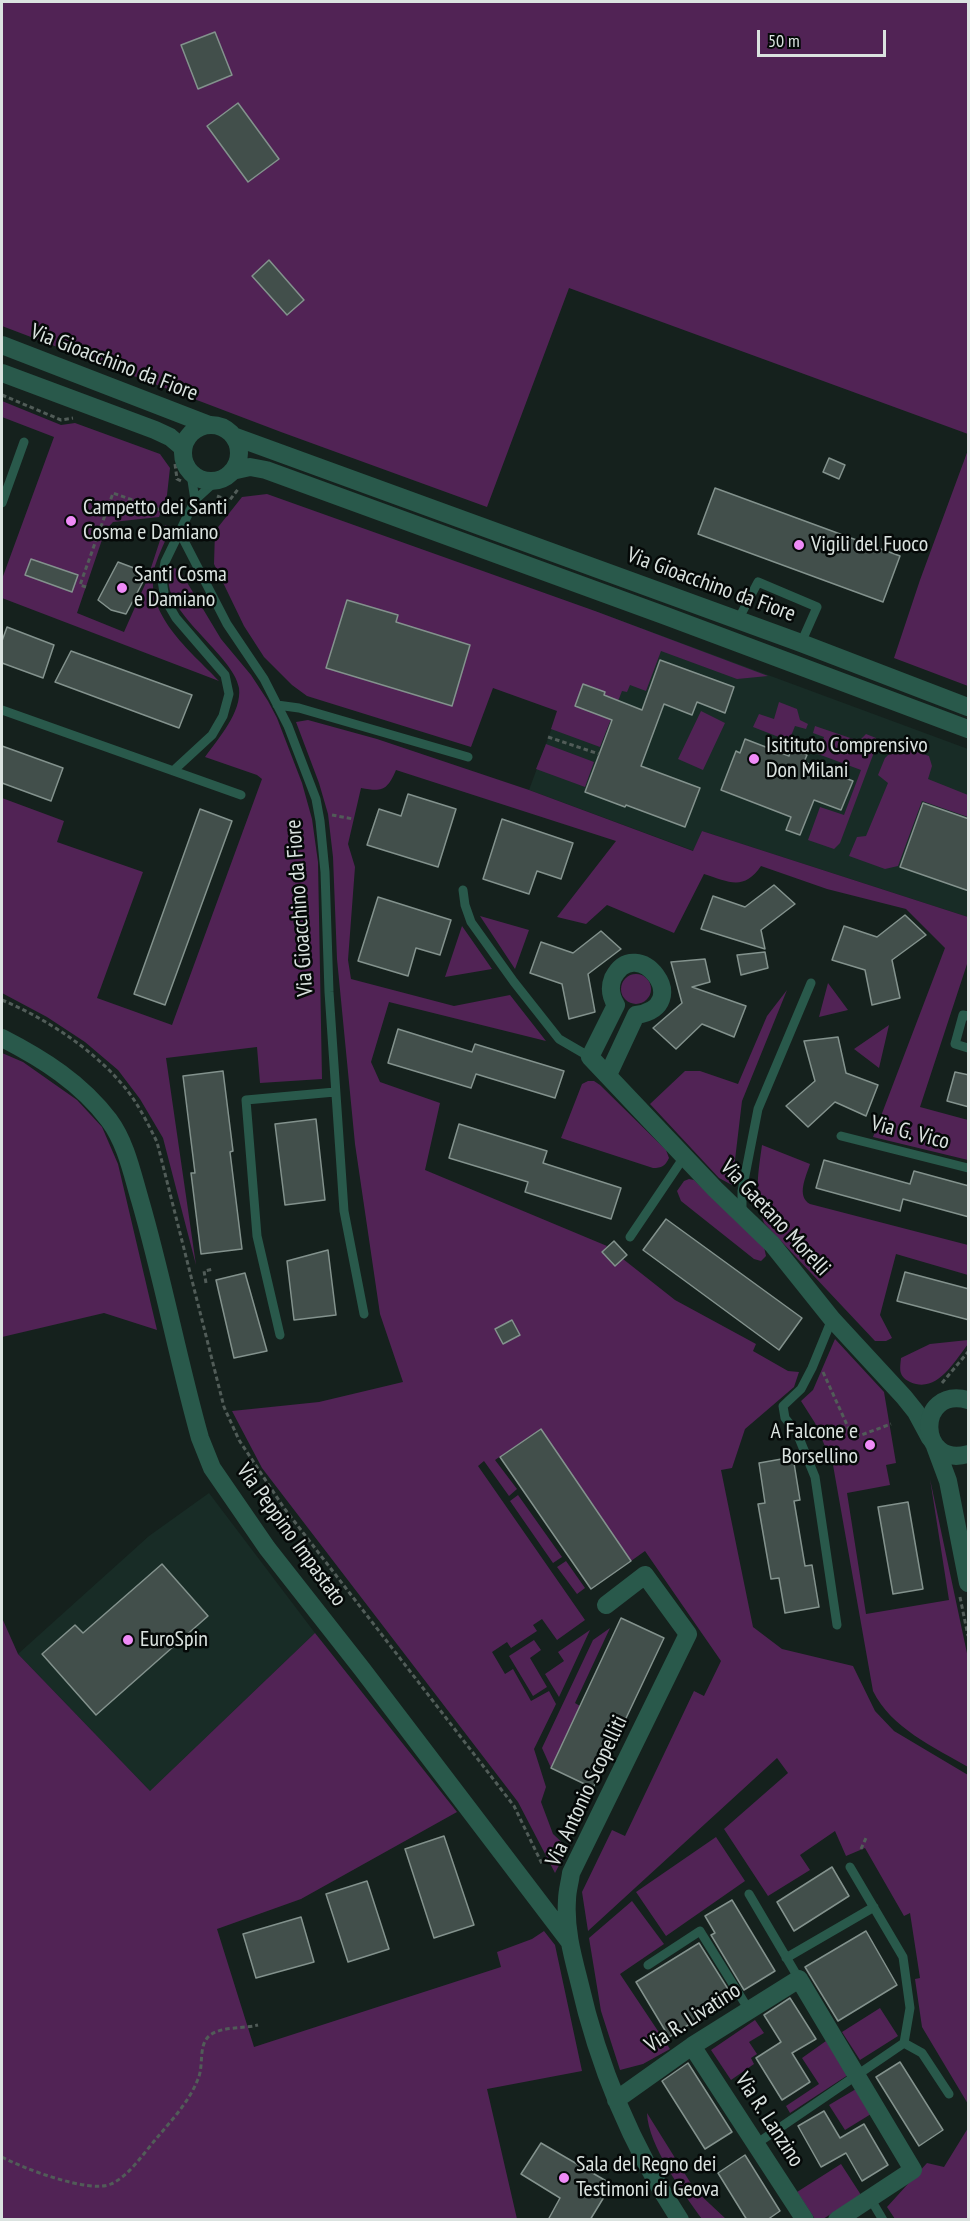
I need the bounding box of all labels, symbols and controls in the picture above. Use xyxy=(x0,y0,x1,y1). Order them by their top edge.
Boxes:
scale bar xyxy=(760,18,889,56)
text: 50 m xyxy=(768,29,800,52)
street label: Via Gioacchino da Fiore xyxy=(26,319,202,407)
place label: Campetto dei Santi Cosma e Damiano xyxy=(83,495,227,546)
marker: Campetto dei Santi Cosma e Damiano xyxy=(64,514,78,528)
place label: Vigili del Fuoco xyxy=(811,532,928,558)
marker: Vigili del Fuoco xyxy=(792,538,806,552)
street label: Via Gioacchino da Fiore xyxy=(623,542,799,628)
place label: Santi Cosma e Damiano xyxy=(134,562,227,614)
marker: Santi Cosma e Damiano xyxy=(115,581,129,595)
place label: Isitituto Comprensivo Don Milani xyxy=(766,733,928,784)
marker: Isitituto Comprensivo Don Milani xyxy=(747,752,761,766)
street label: Via Gioacchino da Fiore xyxy=(281,819,319,997)
street label: Via G. Vico xyxy=(868,1111,952,1155)
street label: Via Gaetano Morelli xyxy=(714,1154,836,1282)
place label: A Falcone e Borsellino xyxy=(770,1419,858,1470)
marker: A Falcone e Borsellino xyxy=(863,1438,877,1452)
street label: Via Peppino Impastato xyxy=(230,1458,352,1612)
place label: EuroSpin xyxy=(140,1627,208,1653)
marker: EuroSpin xyxy=(121,1633,135,1647)
street label: Via Antonio Scopelliti xyxy=(541,1711,633,1871)
street label: Via R. Livatino xyxy=(640,1977,746,2059)
street label: Via R. Lanzino xyxy=(729,2068,809,2172)
place label: Sala del Regno dei Testimoni di Geova xyxy=(576,2152,719,2204)
marker: Sala del Regno dei Testimoni di Geova xyxy=(557,2171,571,2185)

